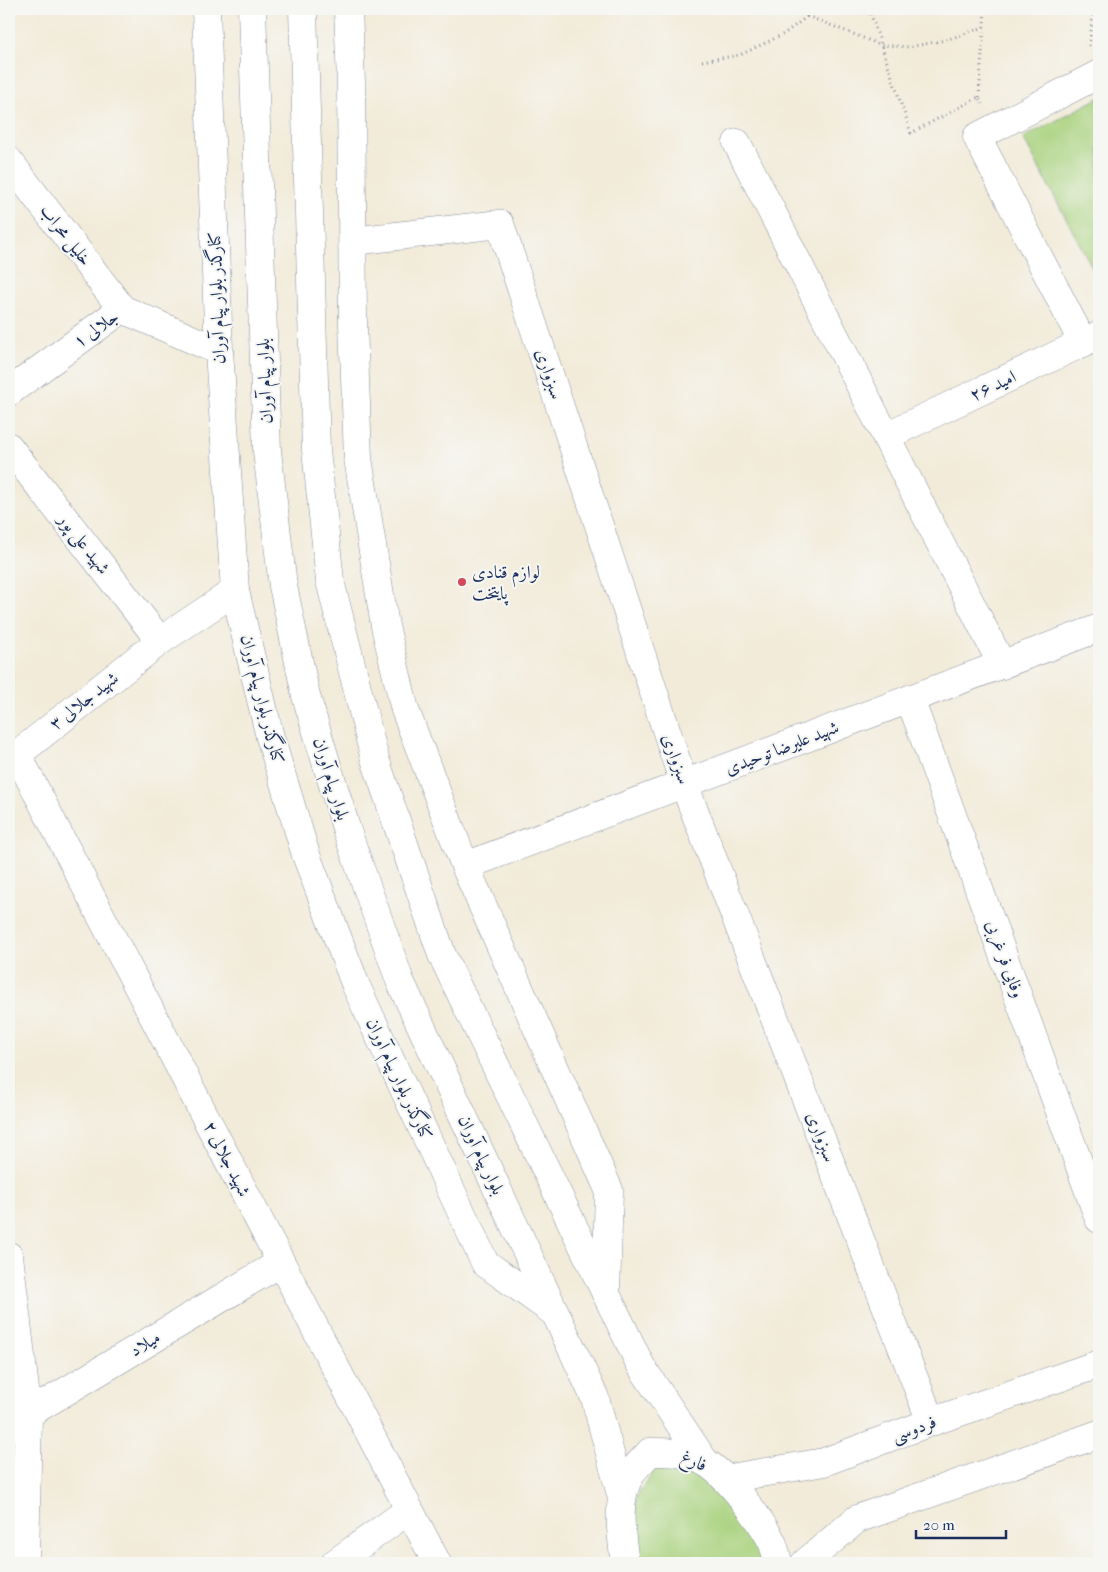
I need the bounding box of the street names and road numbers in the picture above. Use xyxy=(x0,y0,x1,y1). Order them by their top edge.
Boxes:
street label: خلیل محراب xyxy=(34,200,96,271)
street label: کنارگذر بلوار پیام آوران xyxy=(201,231,235,365)
street label: جلالی ۱ xyxy=(69,306,123,352)
street label: بلوار پیام آوران xyxy=(253,338,282,424)
street label: سبزواری xyxy=(531,346,567,402)
street label: امید ۲۶ xyxy=(966,366,1020,406)
street label: شهید علی پور xyxy=(51,508,114,580)
street label: کنارگذر بلوار پیام آوران xyxy=(231,632,291,767)
street label: شهید جلالی ۳ xyxy=(45,668,123,735)
street label: شهید علیرضا توحیدی xyxy=(722,717,842,780)
street label: سبزواری xyxy=(658,731,694,787)
street label: بلوار پیام آوران xyxy=(304,735,354,824)
street label: وفایی فر غربی xyxy=(979,917,1029,1001)
street label: کنارگذر بلوار پیام آوران xyxy=(357,1013,439,1145)
street label: سبزواری xyxy=(802,1109,840,1165)
street label: بلوار پیام آوران xyxy=(449,1112,509,1200)
street label: شهید جلالی ۲ xyxy=(198,1118,255,1201)
street label: میلاد xyxy=(126,1327,164,1361)
street label: فردوسی xyxy=(889,1411,940,1449)
street label: فارغ xyxy=(676,1446,710,1480)

